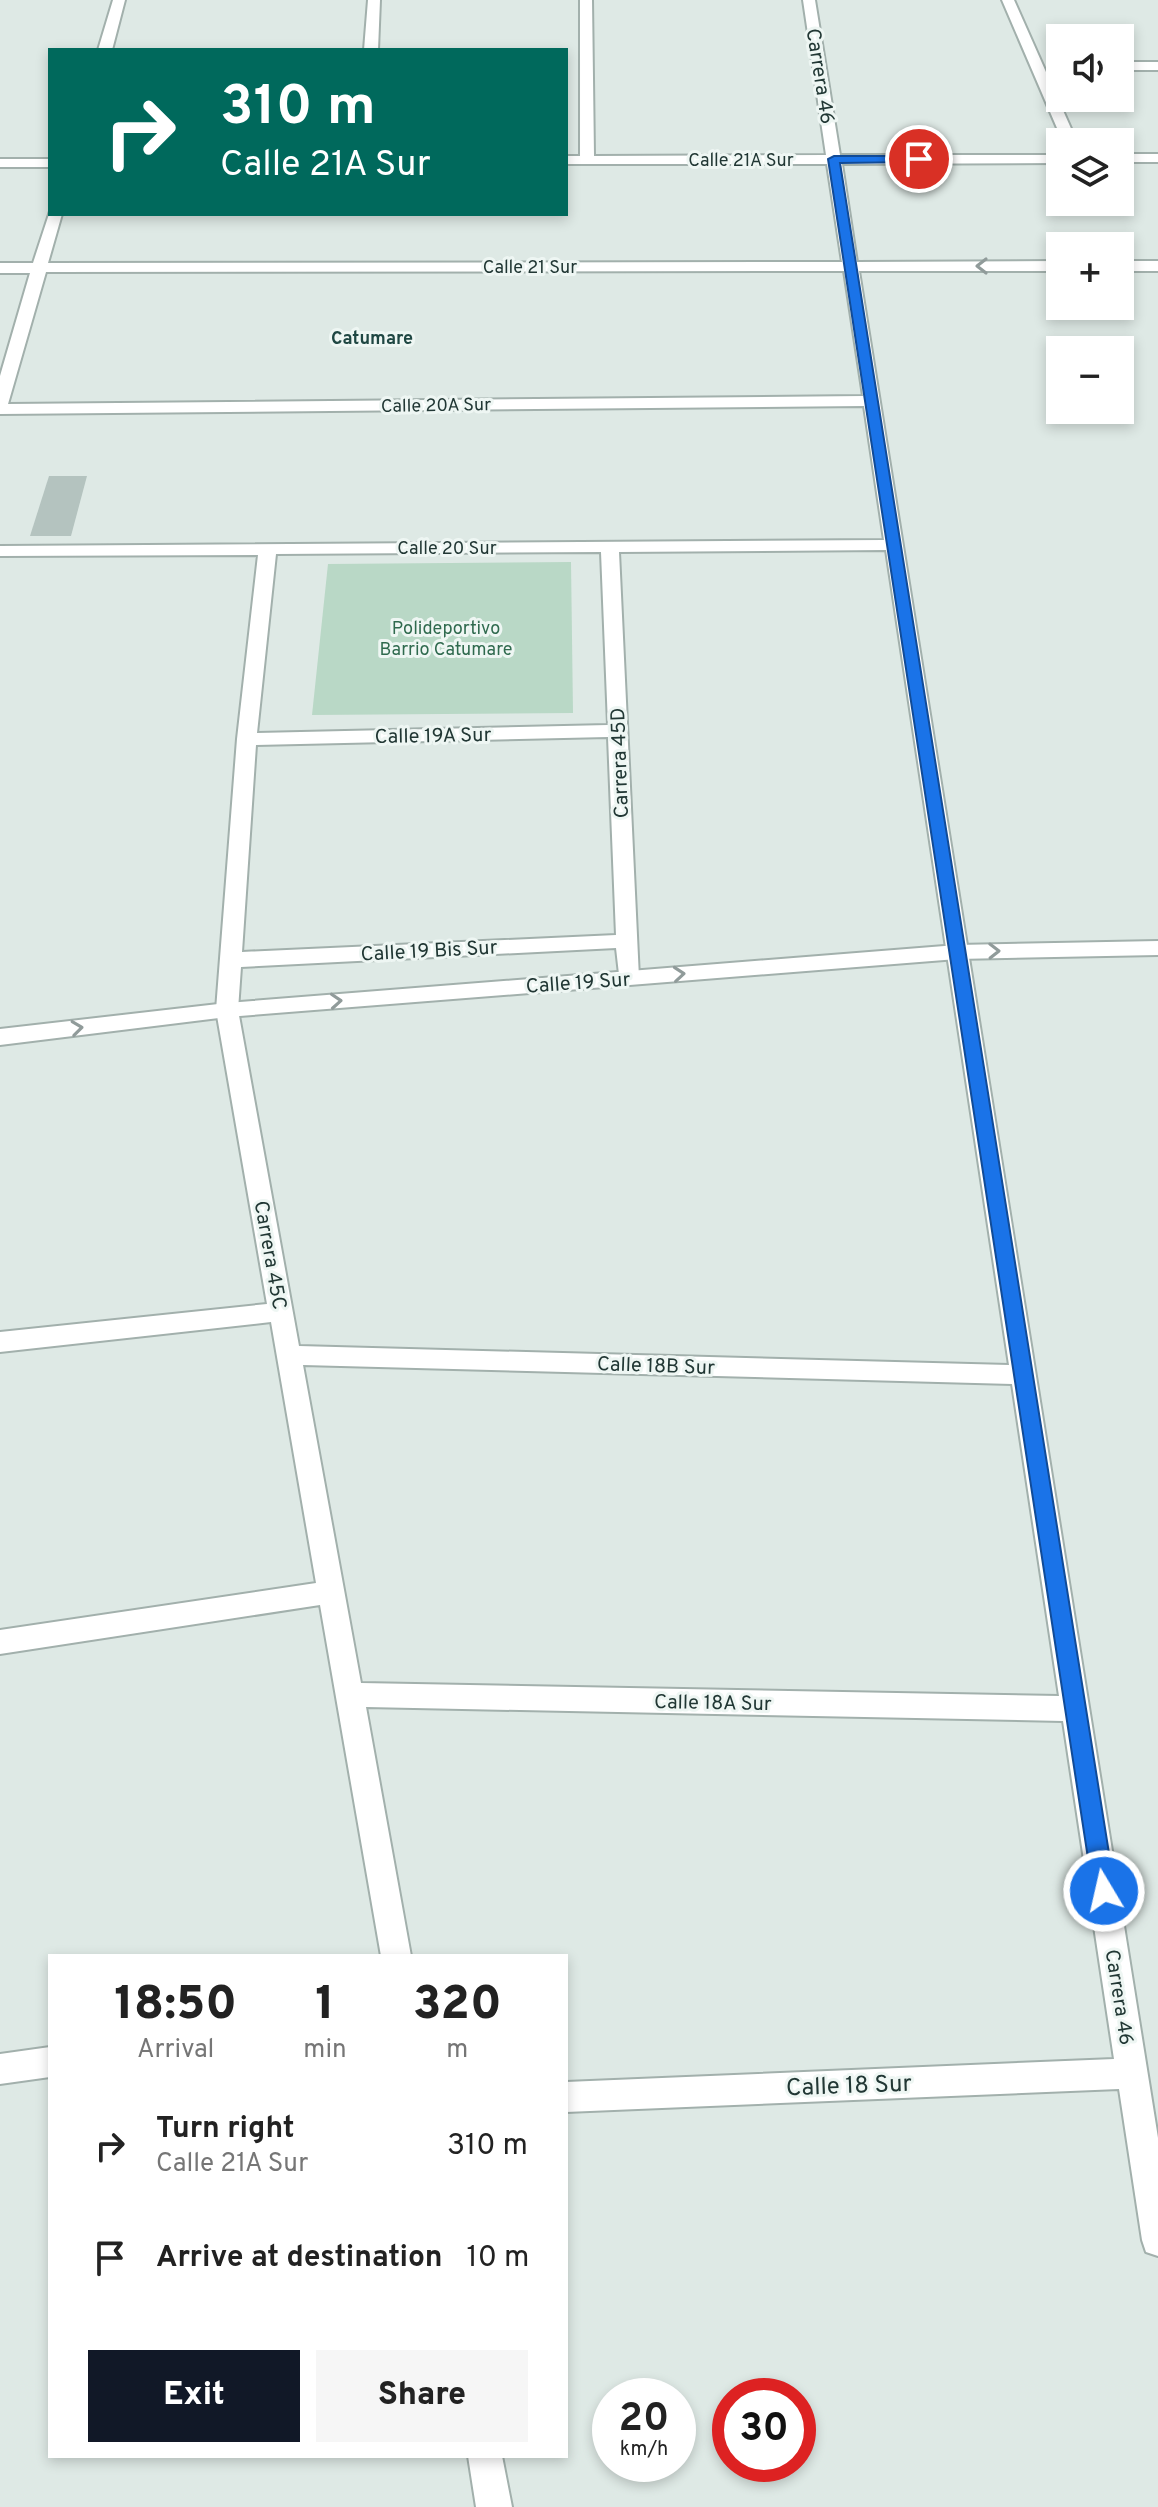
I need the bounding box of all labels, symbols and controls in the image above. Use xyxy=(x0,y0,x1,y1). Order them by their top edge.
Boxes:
map controls xyxy=(1046,24,1134,424)
button: sound xyxy=(1046,24,1134,112)
street label: Carrera 46 xyxy=(799,27,839,126)
text: 310 m xyxy=(220,74,376,144)
icon: right xyxy=(88,80,192,184)
pin xyxy=(885,125,953,193)
button: layers xyxy=(1046,128,1134,216)
icon: arrive xyxy=(897,137,941,181)
text: Calle 21A Sur xyxy=(220,143,431,189)
street label: Calle 21A Sur xyxy=(688,150,794,173)
button: + xyxy=(1046,232,1134,320)
street label: Calle 21 Sur xyxy=(483,257,577,280)
one-way arrow xyxy=(975,257,988,275)
district label: Catumare xyxy=(331,328,413,351)
button: − xyxy=(1046,336,1134,424)
street label: Calle 20A Sur xyxy=(381,394,491,419)
street label: Calle 20 Sur xyxy=(397,538,497,561)
park label: Polideportivo Barrio Catumare xyxy=(379,618,513,662)
street label: Carrera 45D xyxy=(606,707,636,819)
street label: Calle 19A Sur xyxy=(374,723,492,751)
street label: Calle 19 Bis Sur xyxy=(360,935,498,969)
one-way arrow xyxy=(988,943,1001,960)
one-way arrow xyxy=(673,966,686,983)
street label: Calle 19 Sur xyxy=(525,967,631,1001)
one-way arrow xyxy=(330,993,343,1010)
one-way arrow xyxy=(71,1020,84,1037)
street label: Carrera 45C xyxy=(247,1199,291,1312)
street label: Calle 18B Sur xyxy=(597,1352,716,1382)
street label: Calle 18A Sur xyxy=(654,1690,772,1718)
position arrow xyxy=(1062,1849,1146,1933)
street label: Carrera 46 xyxy=(1098,1948,1138,2047)
text: 18:50 xyxy=(114,1976,237,2036)
text: 1 xyxy=(315,1976,335,2036)
text: 320 xyxy=(413,1976,502,2036)
text: Arrival xyxy=(137,2034,214,2067)
text: min xyxy=(303,2034,347,2067)
text: m xyxy=(446,2034,468,2067)
street label: Calle 18 Sur xyxy=(786,2070,913,2104)
text: Turn right xyxy=(156,2111,294,2148)
icon: right xyxy=(88,2124,132,2168)
text: 310 m xyxy=(447,2128,528,2165)
text: Calle 21A Sur xyxy=(156,2148,308,2181)
icon: arrive xyxy=(88,2236,132,2280)
text: Arrive at destination xyxy=(156,2240,442,2277)
text: 10 m xyxy=(466,2240,529,2277)
button: Exit xyxy=(88,2350,300,2442)
button: Share xyxy=(316,2350,528,2442)
speed limit sign: 30 xyxy=(712,2378,816,2482)
text: 20 xyxy=(619,2395,669,2445)
text: km/h xyxy=(620,2437,668,2463)

